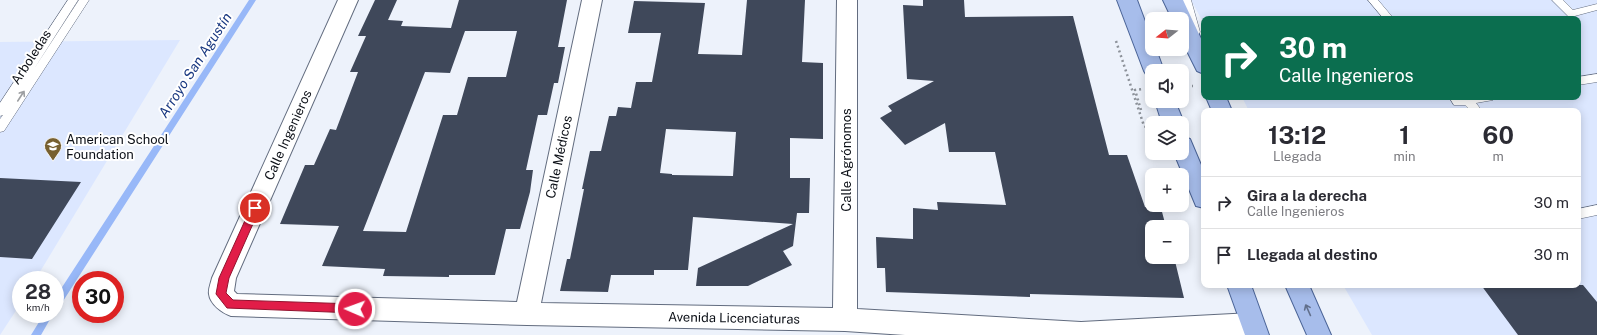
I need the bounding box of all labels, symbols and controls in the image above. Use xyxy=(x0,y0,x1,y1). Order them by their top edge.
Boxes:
water label: Arroyo San Agustín xyxy=(155,9,235,120)
north arrow xyxy=(1145,12,1189,56)
map controls xyxy=(1145,12,1189,264)
street label: Arboledas xyxy=(8,27,54,87)
text: 30 m xyxy=(1279,31,1347,64)
icon: right xyxy=(1213,32,1265,84)
button: sound xyxy=(1145,64,1189,108)
text: Calle Ingenieros xyxy=(1279,65,1414,86)
street label: Calle Ingenieros xyxy=(261,88,315,182)
one-way arrow xyxy=(17,91,25,102)
street label: Calle Agrónomos xyxy=(839,108,854,212)
street label: Calle Médicos xyxy=(543,114,575,200)
button: layers xyxy=(1145,116,1189,160)
text: 13:12 xyxy=(1268,121,1326,149)
text: 1 xyxy=(1399,121,1410,149)
text: 60 xyxy=(1483,121,1514,149)
place label: American School Foundation xyxy=(66,132,169,162)
school or university icon: American School Foundation xyxy=(43,136,63,161)
text: Llegada xyxy=(1273,149,1321,164)
text: min xyxy=(1393,149,1416,164)
text: m xyxy=(1493,149,1504,164)
button: + xyxy=(1145,168,1189,212)
text: Gira a la derecha xyxy=(1247,187,1367,204)
pin xyxy=(238,191,272,225)
icon: right xyxy=(1213,192,1235,214)
text: 30 m xyxy=(1534,194,1569,211)
icon: arrive xyxy=(244,197,266,219)
text: Calle Ingenieros xyxy=(1247,204,1344,219)
button: − xyxy=(1145,220,1189,264)
icon: arrive xyxy=(1213,244,1235,266)
text: Llegada al destino xyxy=(1247,246,1378,263)
text: 30 m xyxy=(1534,246,1569,263)
speed limit sign: 30 xyxy=(72,271,124,323)
text: 28 xyxy=(25,280,51,304)
position arrow xyxy=(334,288,376,330)
text: km/h xyxy=(26,301,50,313)
one-way arrow xyxy=(1304,304,1311,316)
street label: Avenida Licenciaturas xyxy=(668,309,800,327)

